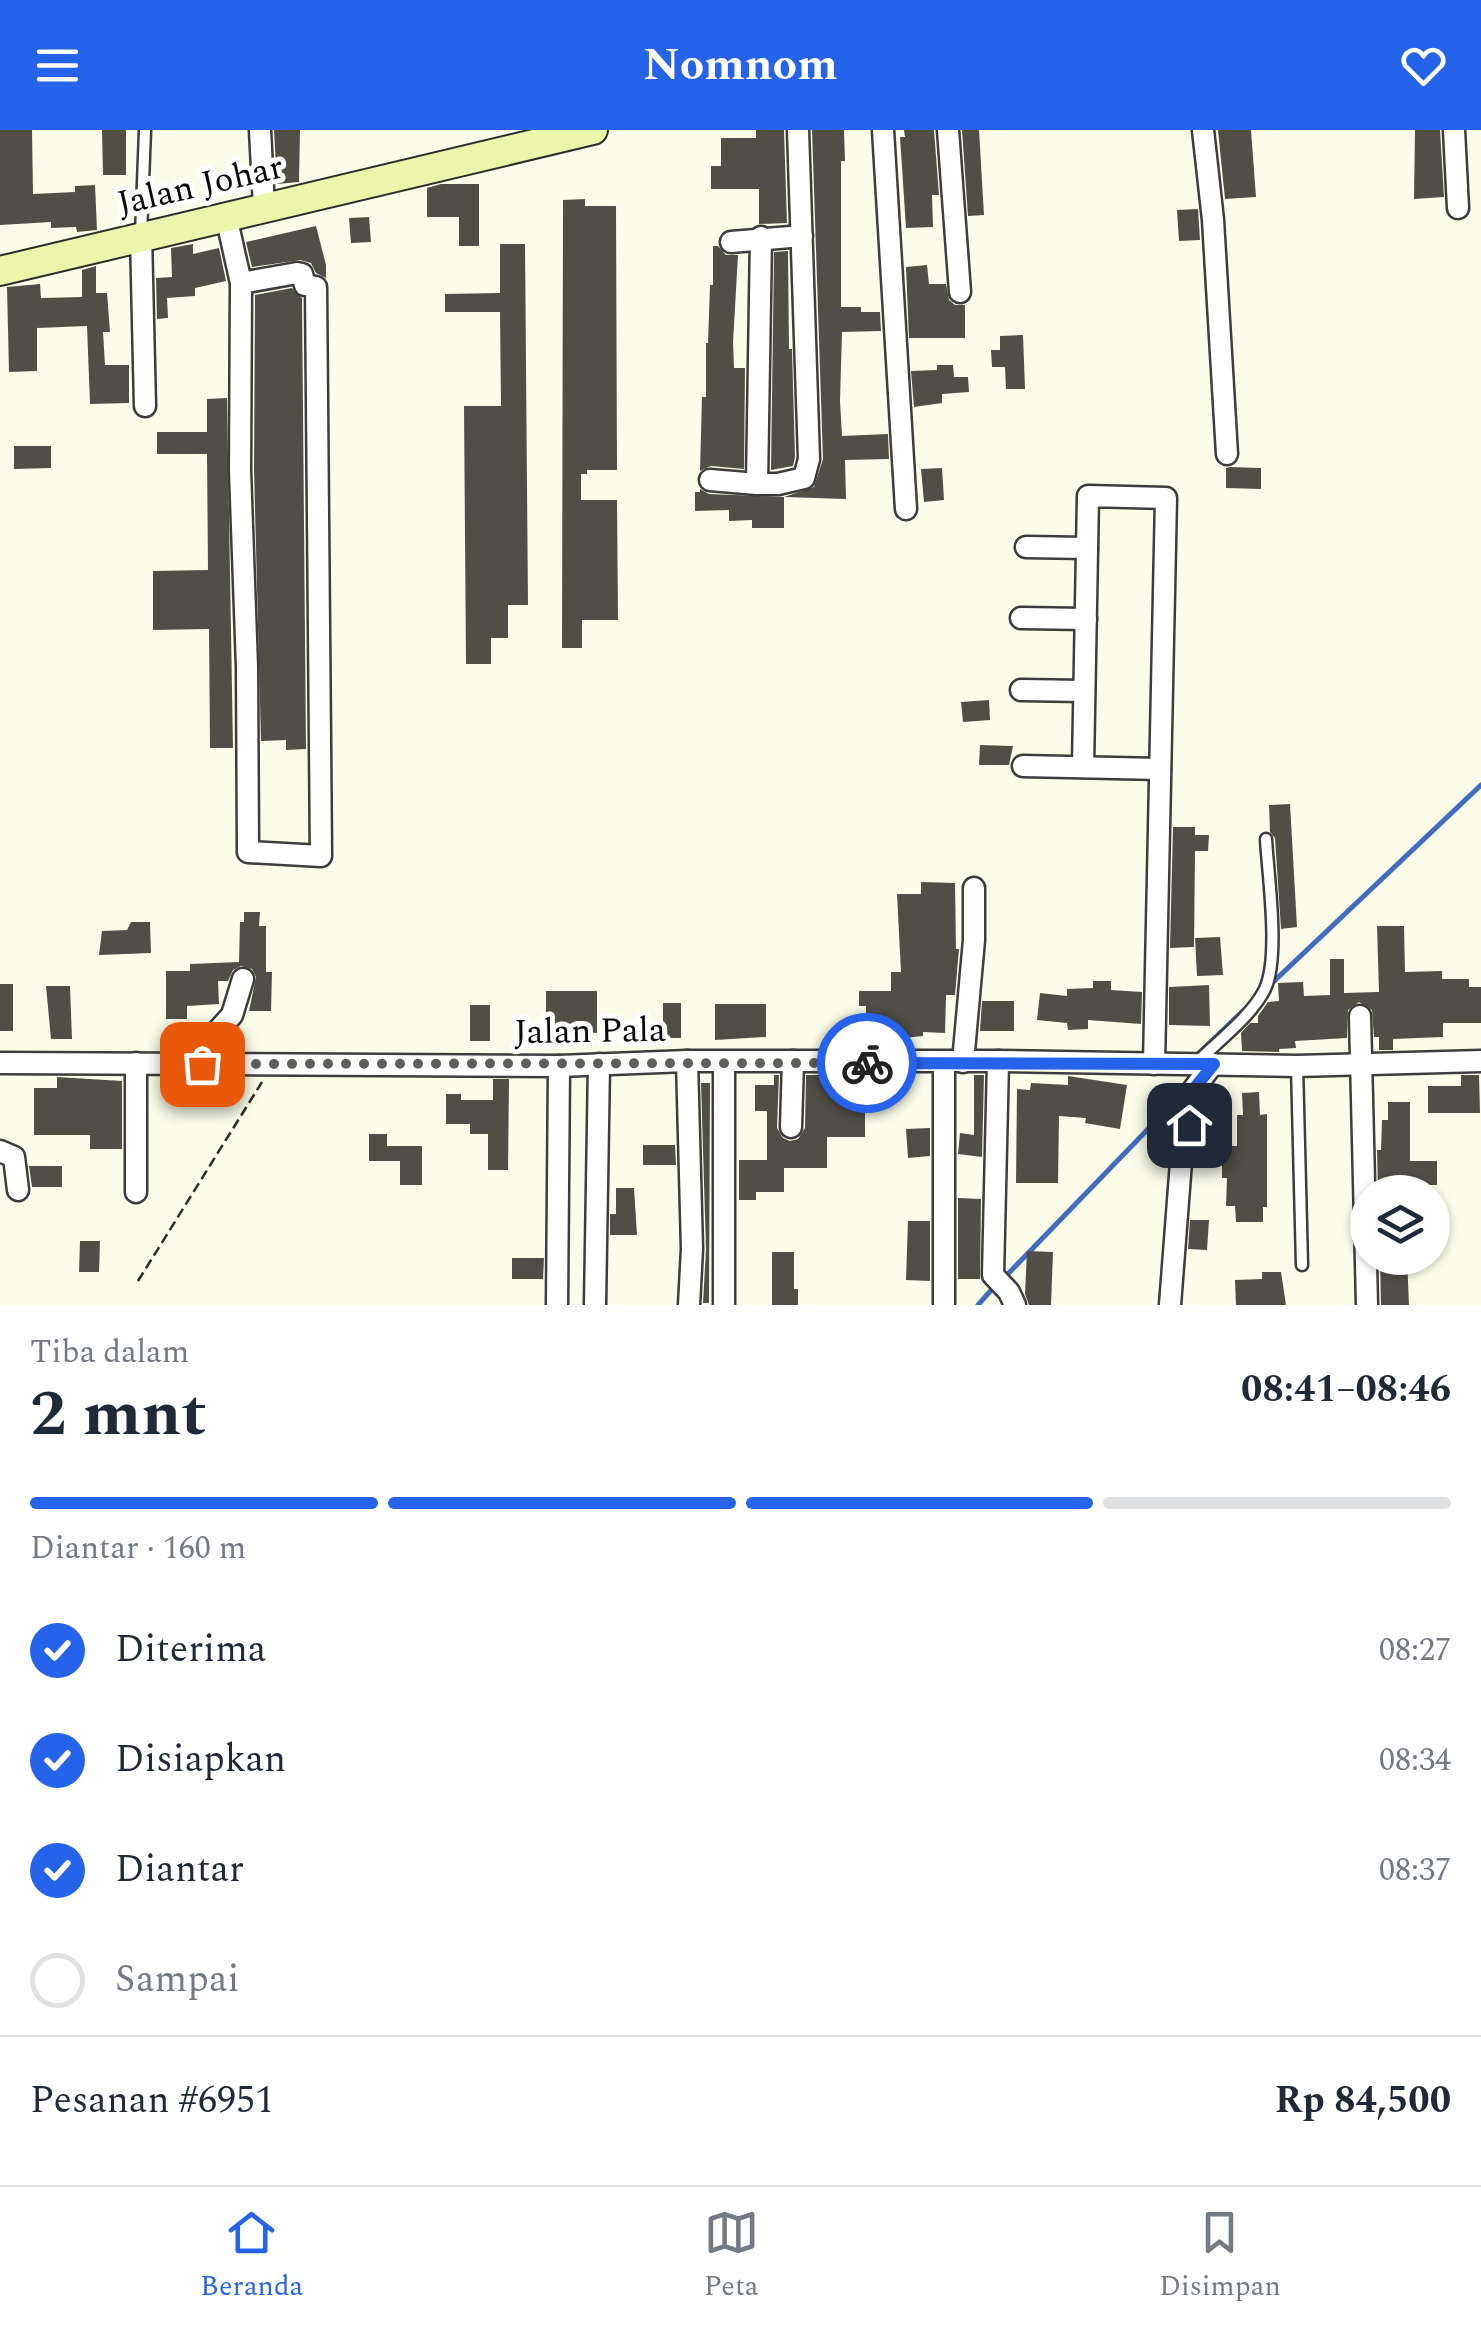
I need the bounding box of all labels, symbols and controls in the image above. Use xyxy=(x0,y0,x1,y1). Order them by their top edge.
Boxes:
text: Nomnom xyxy=(643,31,838,100)
icon: menu xyxy=(30,38,85,93)
icon: heart xyxy=(1396,38,1451,93)
street label: Jalan Johar xyxy=(112,141,289,230)
street label: Jalan Pala xyxy=(514,1004,667,1059)
courier xyxy=(817,1013,917,1113)
pin xyxy=(160,1022,245,1107)
icon: bike xyxy=(840,1036,895,1091)
icon: bag xyxy=(175,1037,230,1092)
pin xyxy=(1147,1083,1232,1168)
icon: home xyxy=(1162,1098,1217,1153)
map controls xyxy=(1350,1175,1450,1275)
button: layers xyxy=(1350,1175,1450,1275)
text: Tiba dalam xyxy=(30,1328,189,1377)
text: 08:41–08:46 xyxy=(1241,1361,1451,1419)
text: 2 mnt xyxy=(30,1365,207,1464)
text: Diantar · 160 m xyxy=(30,1524,246,1573)
text: Diterima xyxy=(115,1621,266,1679)
icon: check xyxy=(30,1623,85,1678)
text: 08:27 xyxy=(1379,1626,1451,1675)
text: Disiapkan xyxy=(115,1731,286,1789)
icon: check xyxy=(30,1733,85,1788)
text: 08:34 xyxy=(1379,1736,1451,1785)
text: Diantar xyxy=(115,1841,244,1899)
icon: check xyxy=(30,1843,85,1898)
text: 08:37 xyxy=(1379,1846,1451,1895)
text: Sampai xyxy=(115,1951,239,2009)
text: Pesanan #6951 xyxy=(30,2072,274,2130)
text: Rp 84,500 xyxy=(1275,2072,1451,2130)
tab: Beranda xyxy=(200,2205,303,2308)
tab: Peta xyxy=(704,2205,759,2308)
tab: Disimpan xyxy=(1159,2205,1281,2308)

